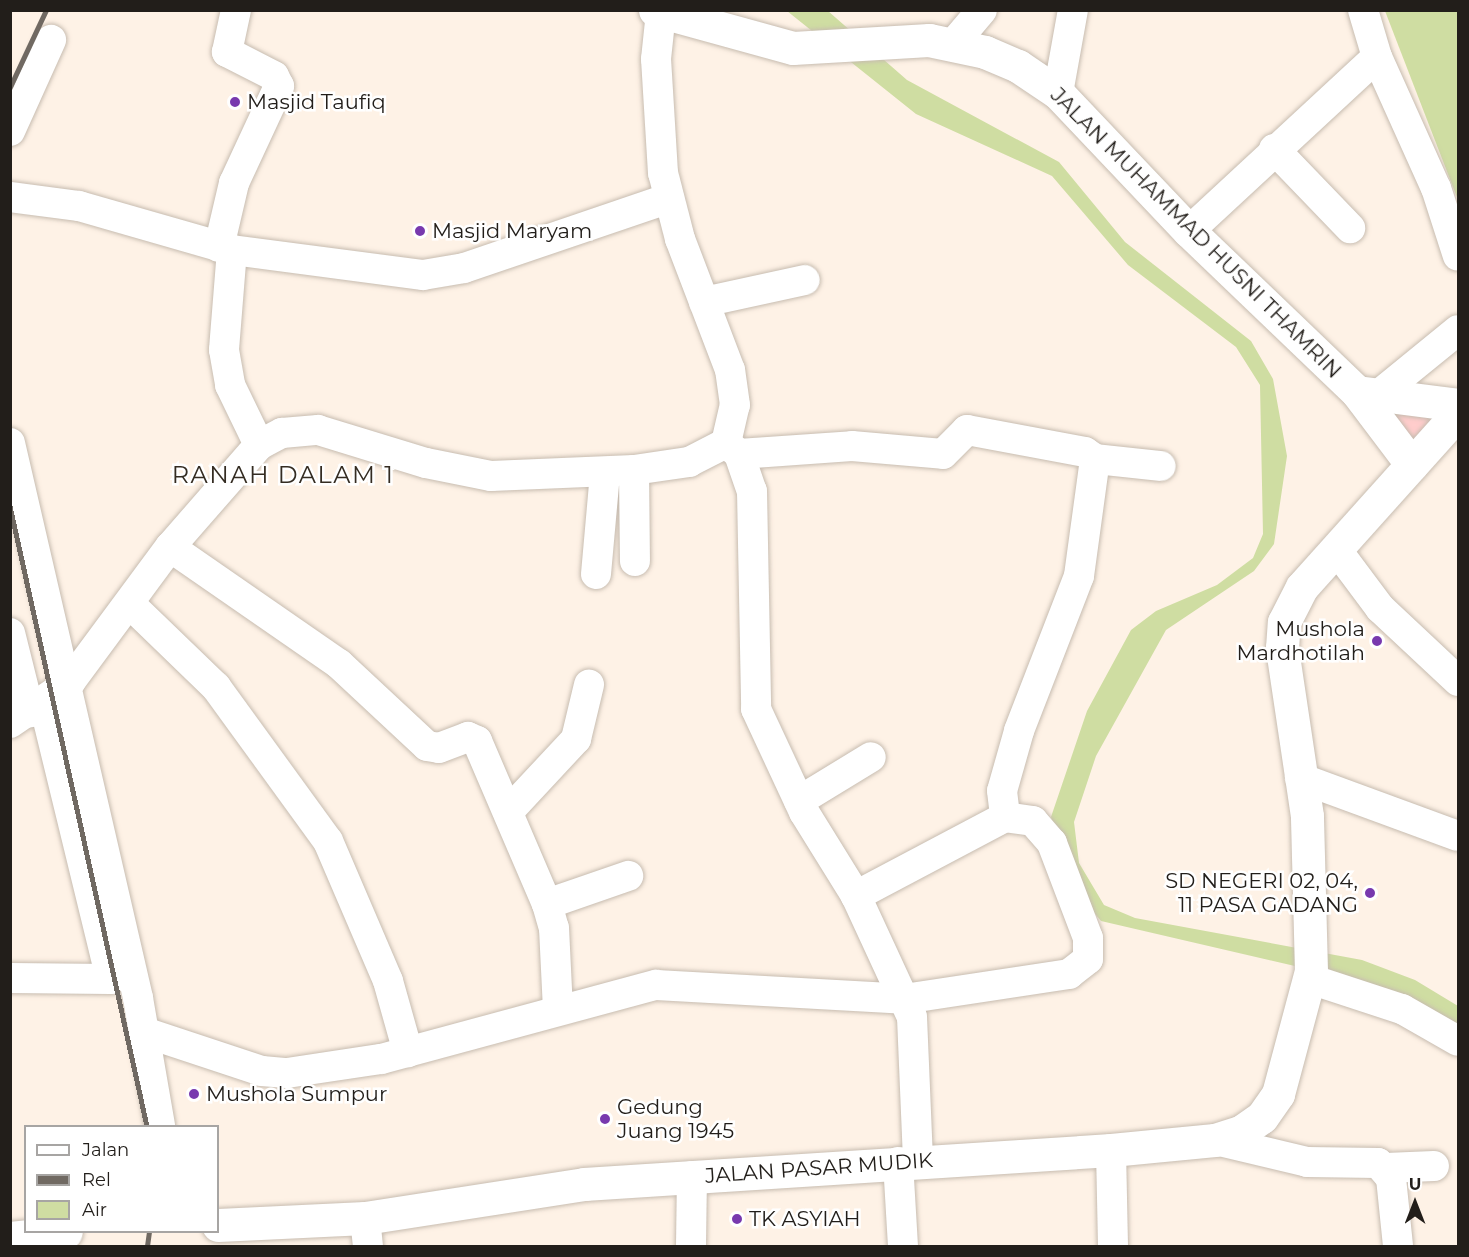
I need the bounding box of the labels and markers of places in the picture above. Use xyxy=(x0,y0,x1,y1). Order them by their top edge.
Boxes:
place label: Masjid Taufiq xyxy=(247,89,386,115)
marker: Masjid Taufiq xyxy=(228,95,242,109)
place label: Masjid Maryam xyxy=(432,218,592,244)
marker: Masjid Maryam xyxy=(413,224,427,238)
place label: Mushola Mardhotilah xyxy=(1236,616,1365,666)
marker: Mushola Mardhotilah xyxy=(1370,634,1384,648)
place label: SD NEGERI 02, 04, 11 PASA GADANG xyxy=(1165,868,1358,918)
marker: SD NEGERI 02, 04, 11 PASA GADANG xyxy=(1363,886,1377,900)
place label: Mushola Sumpur xyxy=(206,1081,387,1107)
marker: Mushola Sumpur xyxy=(187,1087,201,1101)
place label: Gedung Juang 1945 xyxy=(617,1094,734,1144)
marker: Gedung Juang 1945 xyxy=(598,1112,612,1126)
place label: TK ASYIAH xyxy=(749,1206,861,1232)
marker: TK ASYIAH xyxy=(730,1212,744,1226)

